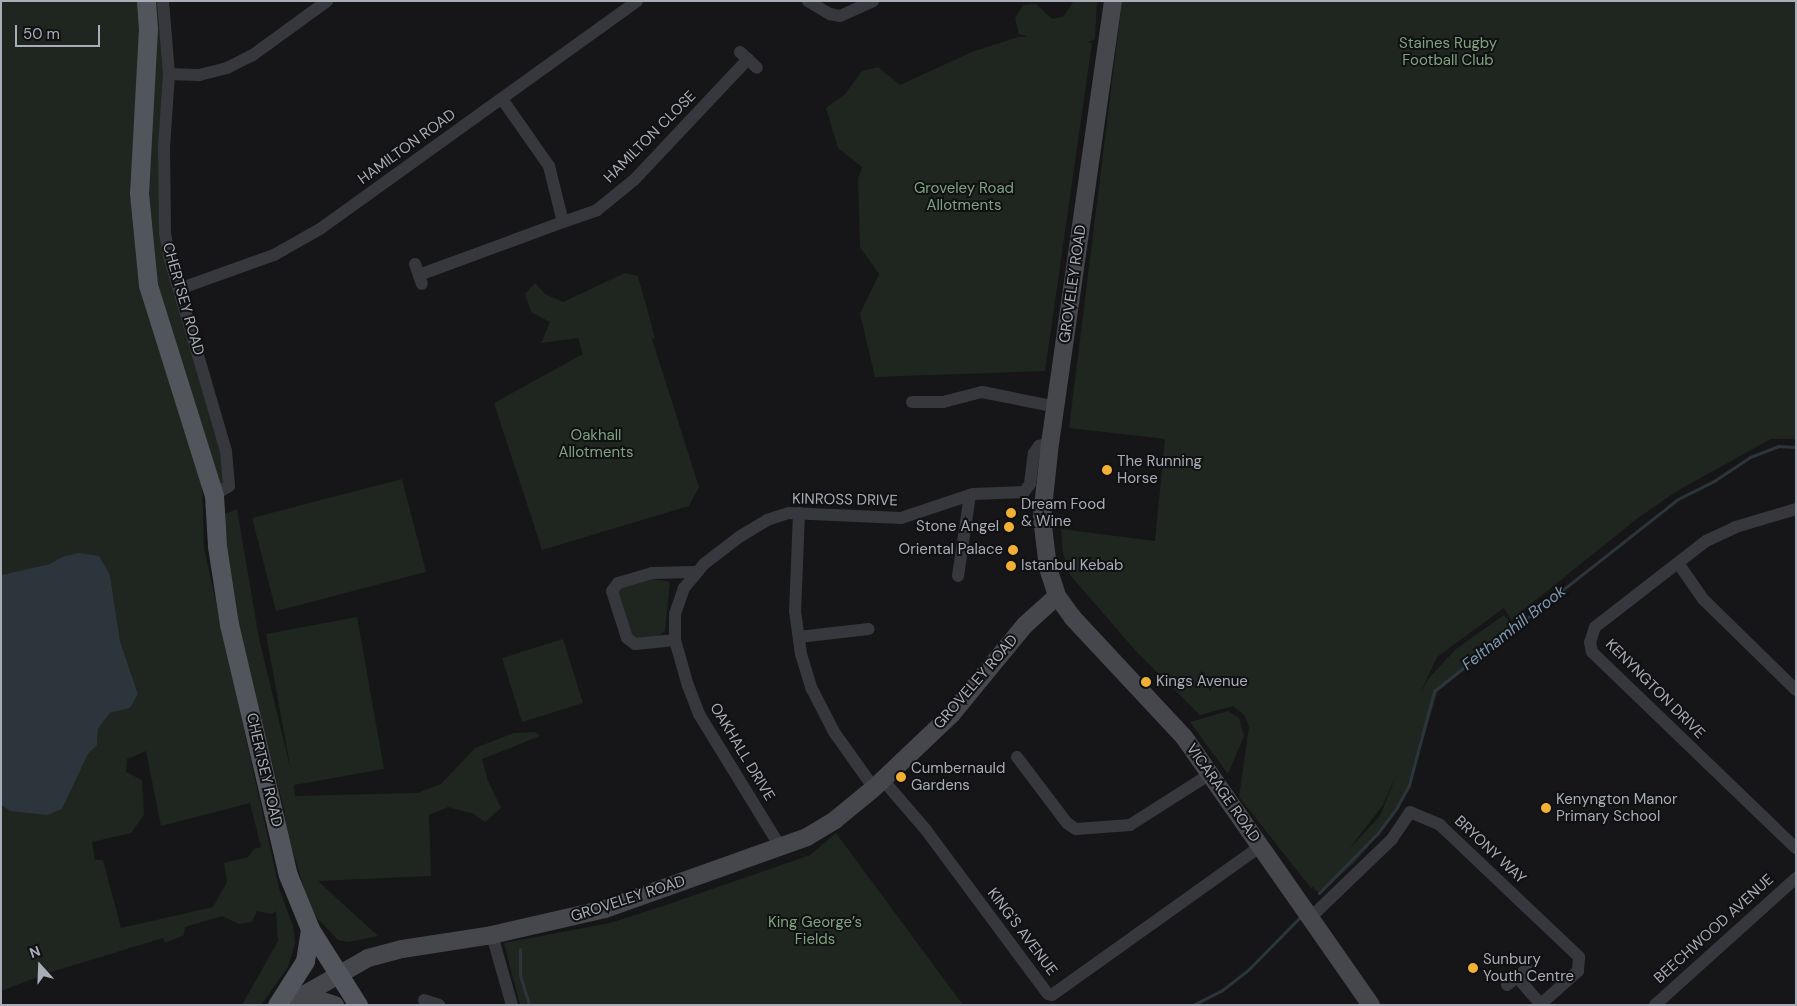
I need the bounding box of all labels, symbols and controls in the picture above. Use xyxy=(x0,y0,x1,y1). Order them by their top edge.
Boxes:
scale bar xyxy=(18,15,102,47)
text: 50 m xyxy=(23,24,60,44)
park label: Staines Rugby Football Club xyxy=(1399,34,1497,69)
street label: HAMILTON CLOSE xyxy=(600,87,700,187)
street label: HAMILTON ROAD xyxy=(355,106,459,188)
park label: Groveley Road Allotments xyxy=(914,179,1014,214)
street label: GROVELEY ROAD xyxy=(1056,224,1090,344)
street label: CHERTSEY ROAD xyxy=(158,241,208,357)
park label: Oakhall Allotments xyxy=(558,426,634,461)
place label: The Running Horse xyxy=(1117,452,1202,487)
marker: The Running Horse xyxy=(1101,464,1113,476)
street label: KINROSS DRIVE xyxy=(792,490,898,510)
place label: Dream Food & Wine xyxy=(1021,495,1106,530)
marker: Dream Food & Wine xyxy=(1005,507,1017,519)
place label: Stone Angel xyxy=(916,518,999,536)
marker: Stone Angel xyxy=(1003,521,1015,533)
place label: Oriental Palace xyxy=(899,541,1003,559)
marker: Oriental Palace xyxy=(1007,544,1019,556)
place label: Istanbul Kebab xyxy=(1021,557,1123,575)
marker: Istanbul Kebab xyxy=(1005,560,1017,572)
water label: Felthamhill Brook xyxy=(1458,582,1570,674)
street label: GROVELEY ROAD xyxy=(930,631,1022,733)
street label: KENYNGTON DRIVE xyxy=(1602,636,1708,742)
place label: Kings Avenue xyxy=(1156,673,1248,691)
marker: Kings Avenue xyxy=(1140,676,1152,688)
street label: OAKHALL DRIVE xyxy=(706,700,778,804)
street label: CHERTSEY ROAD xyxy=(242,711,286,829)
street label: VICARAGE ROAD xyxy=(1182,740,1264,846)
place label: Cumbernauld Gardens xyxy=(911,759,1005,794)
marker: Cumbernauld Gardens xyxy=(895,771,907,783)
place label: Kenyngton Manor Primary School xyxy=(1556,790,1677,825)
marker: Kenyngton Manor Primary School xyxy=(1540,802,1552,814)
street label: BRYONY WAY xyxy=(1451,812,1529,888)
street label: BEECHWOOD AVENUE xyxy=(1651,871,1777,987)
street label: GROVELEY ROAD xyxy=(569,872,687,926)
street label: KING'S AVENUE xyxy=(983,885,1061,979)
park label: King George’s Fields xyxy=(768,913,862,948)
north arrow xyxy=(15,941,65,991)
text: N xyxy=(27,942,43,962)
place label: Sunbury Youth Centre xyxy=(1483,950,1574,985)
marker: Sunbury Youth Centre xyxy=(1467,962,1479,974)

